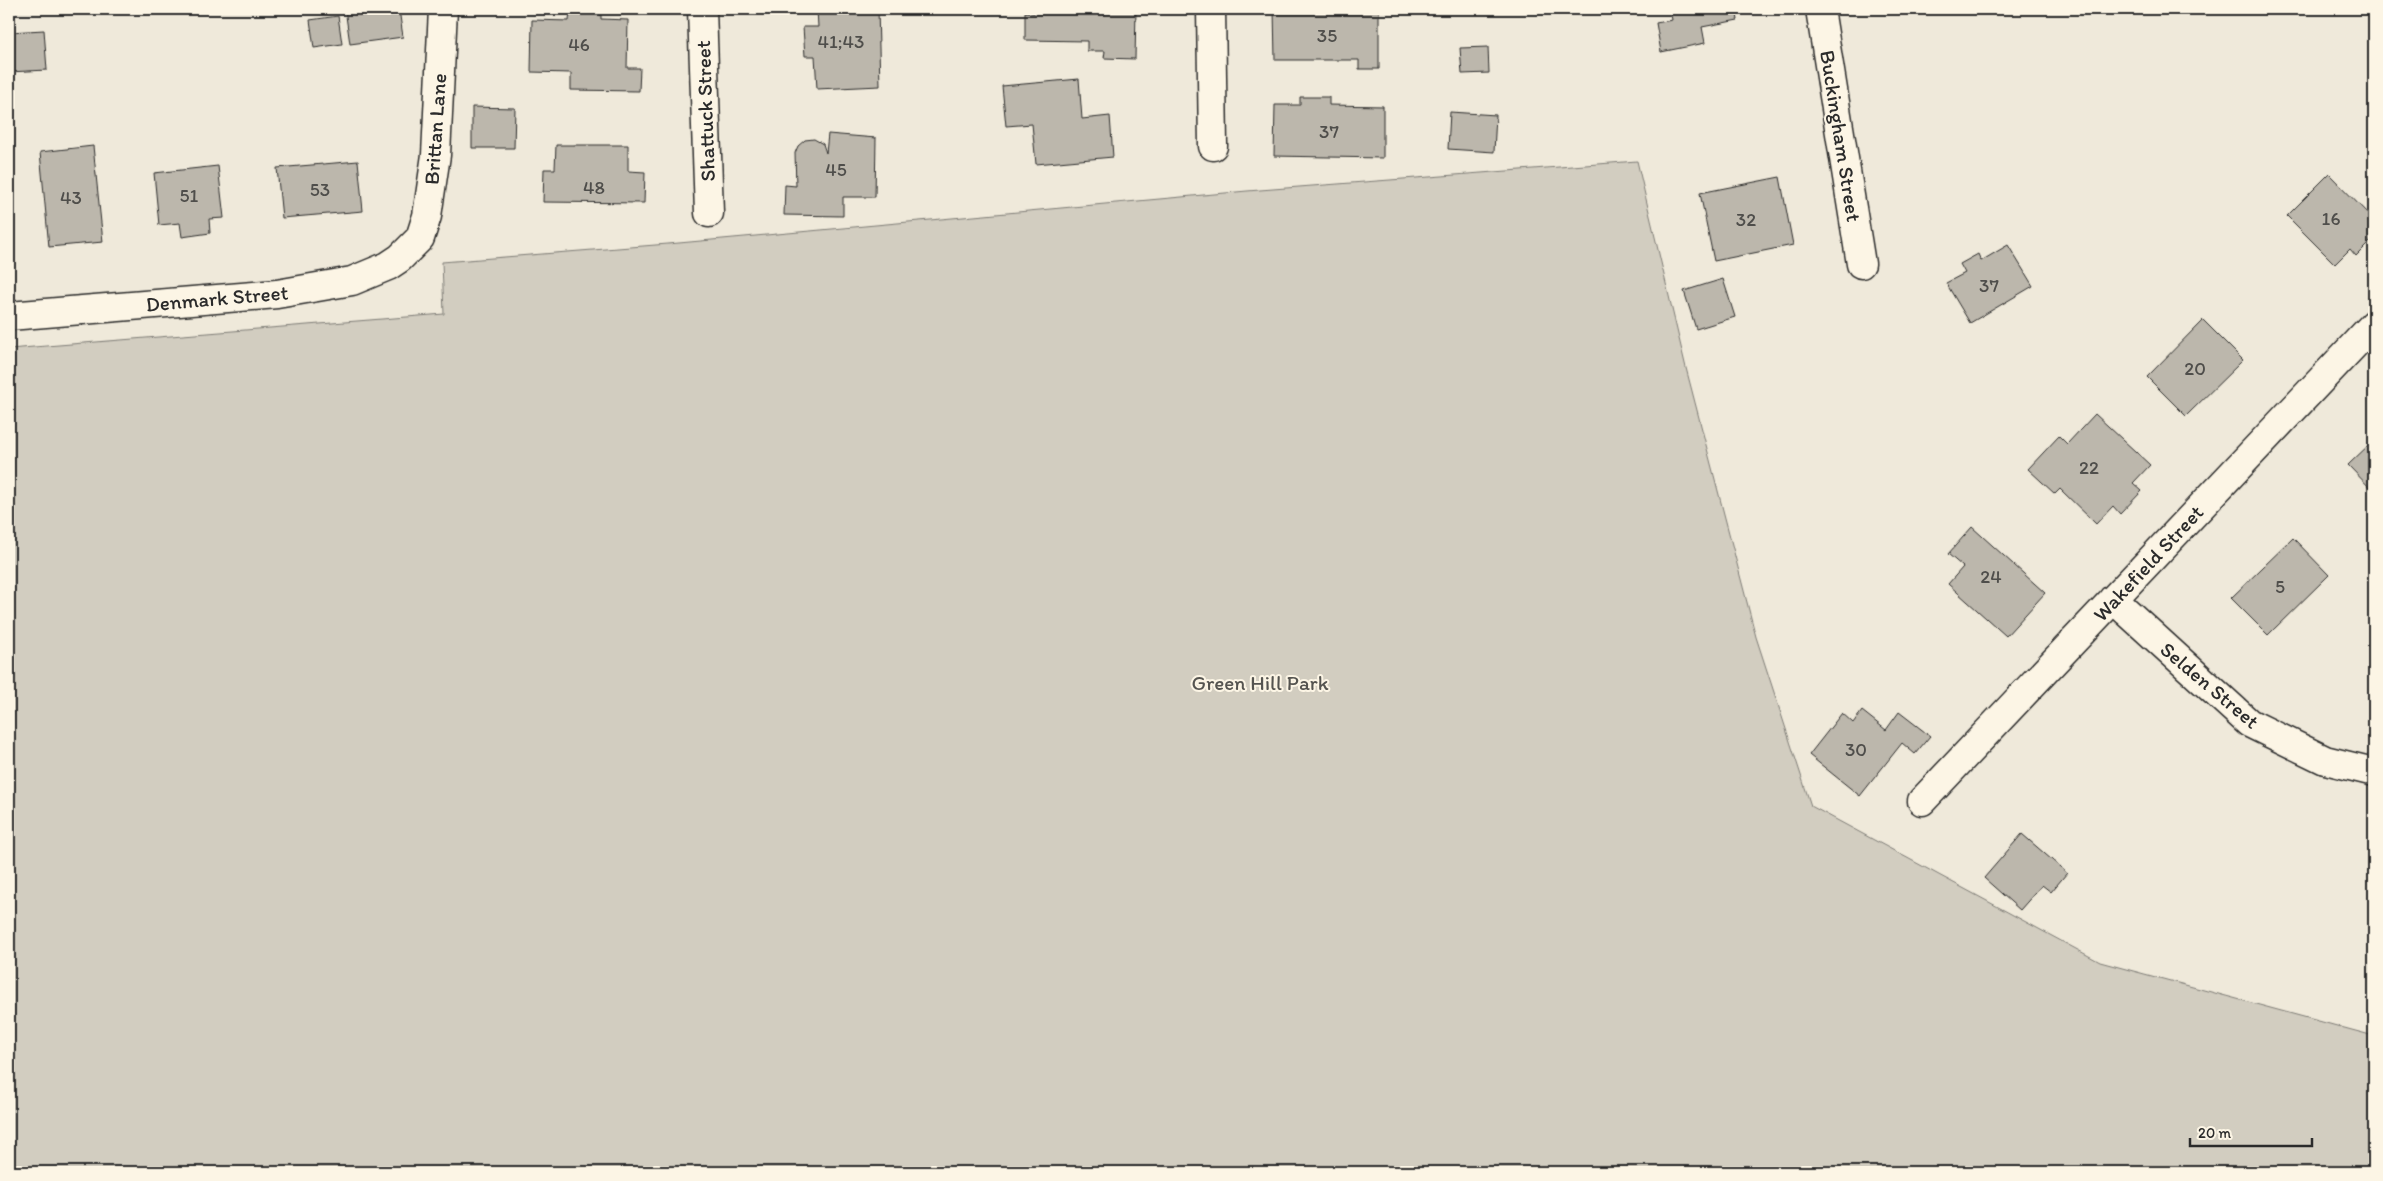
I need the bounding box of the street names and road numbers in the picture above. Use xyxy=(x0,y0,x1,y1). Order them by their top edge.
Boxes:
street label: Shattuck Street xyxy=(690,40,720,182)
street label: Buckingham Street xyxy=(1815,48,1867,224)
street label: Brittan Lane xyxy=(419,72,451,186)
street label: Denmark Street xyxy=(145,279,289,317)
street label: Wakefield Street xyxy=(2088,500,2208,626)
street label: Selden Street xyxy=(2156,636,2265,734)

